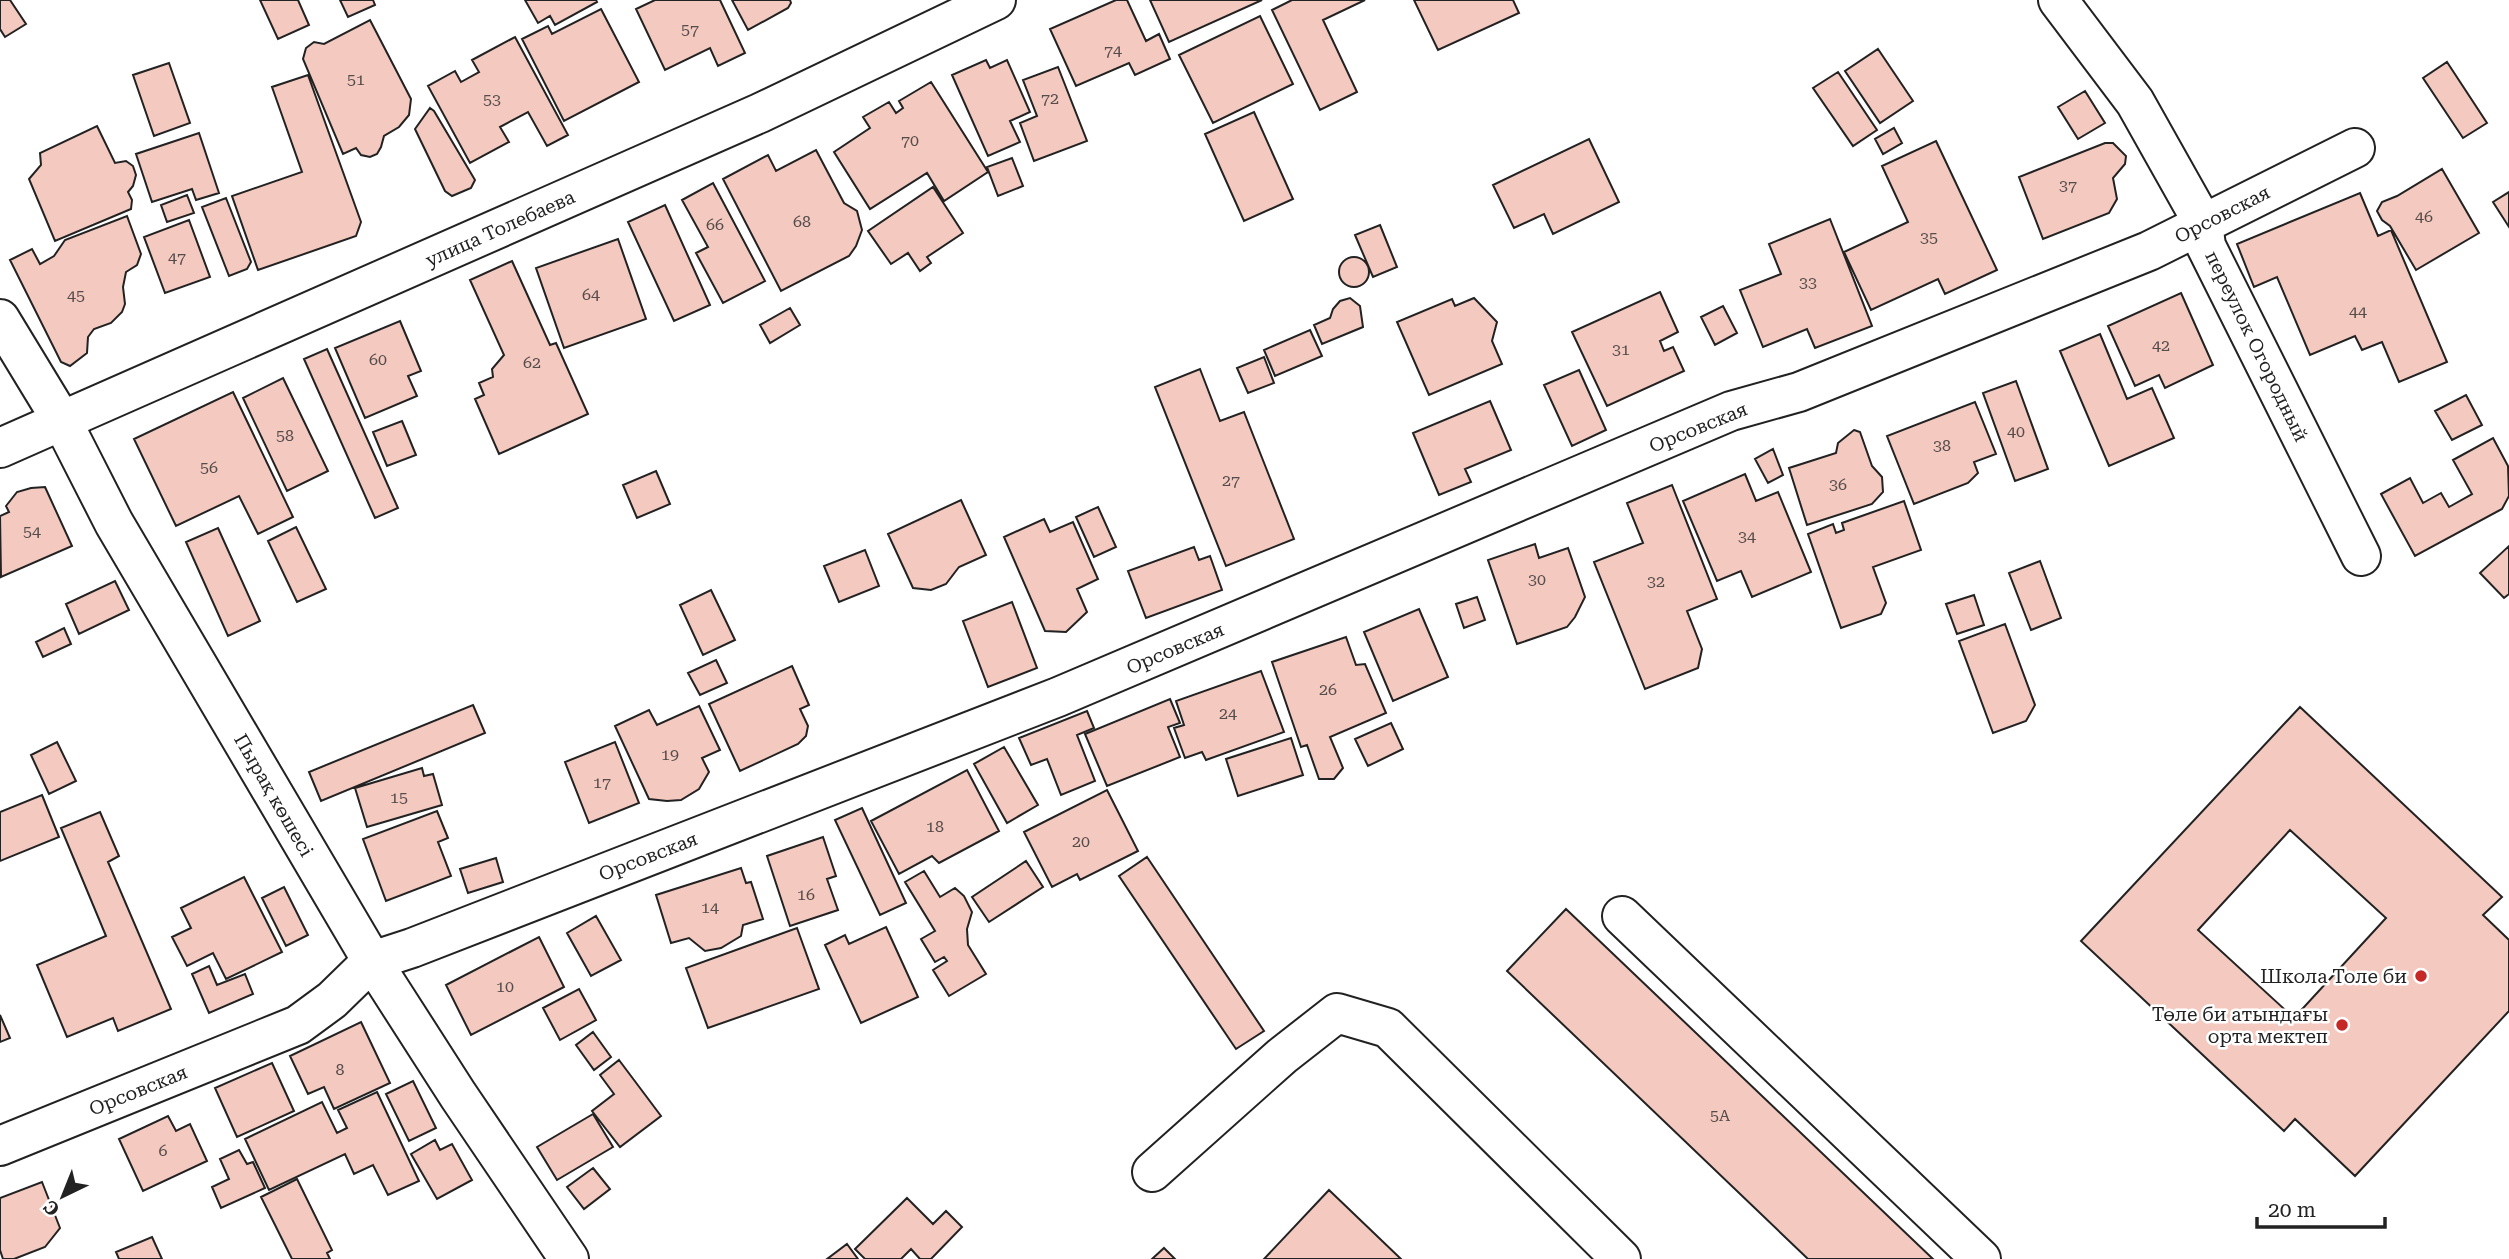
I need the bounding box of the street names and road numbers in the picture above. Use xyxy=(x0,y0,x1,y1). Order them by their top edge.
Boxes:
street label: Орсовская xyxy=(2171,181,2274,248)
street label: улица Толебаева xyxy=(422,185,579,272)
street label: переулок Огородный xyxy=(2200,247,2313,446)
street label: Орсовская xyxy=(1646,397,1751,458)
street label: Орсовская xyxy=(1123,618,1228,679)
street label: Пырақ көшесі xyxy=(229,730,318,861)
street label: Орсовская xyxy=(596,827,701,886)
street label: Орсовская xyxy=(86,1060,191,1121)

